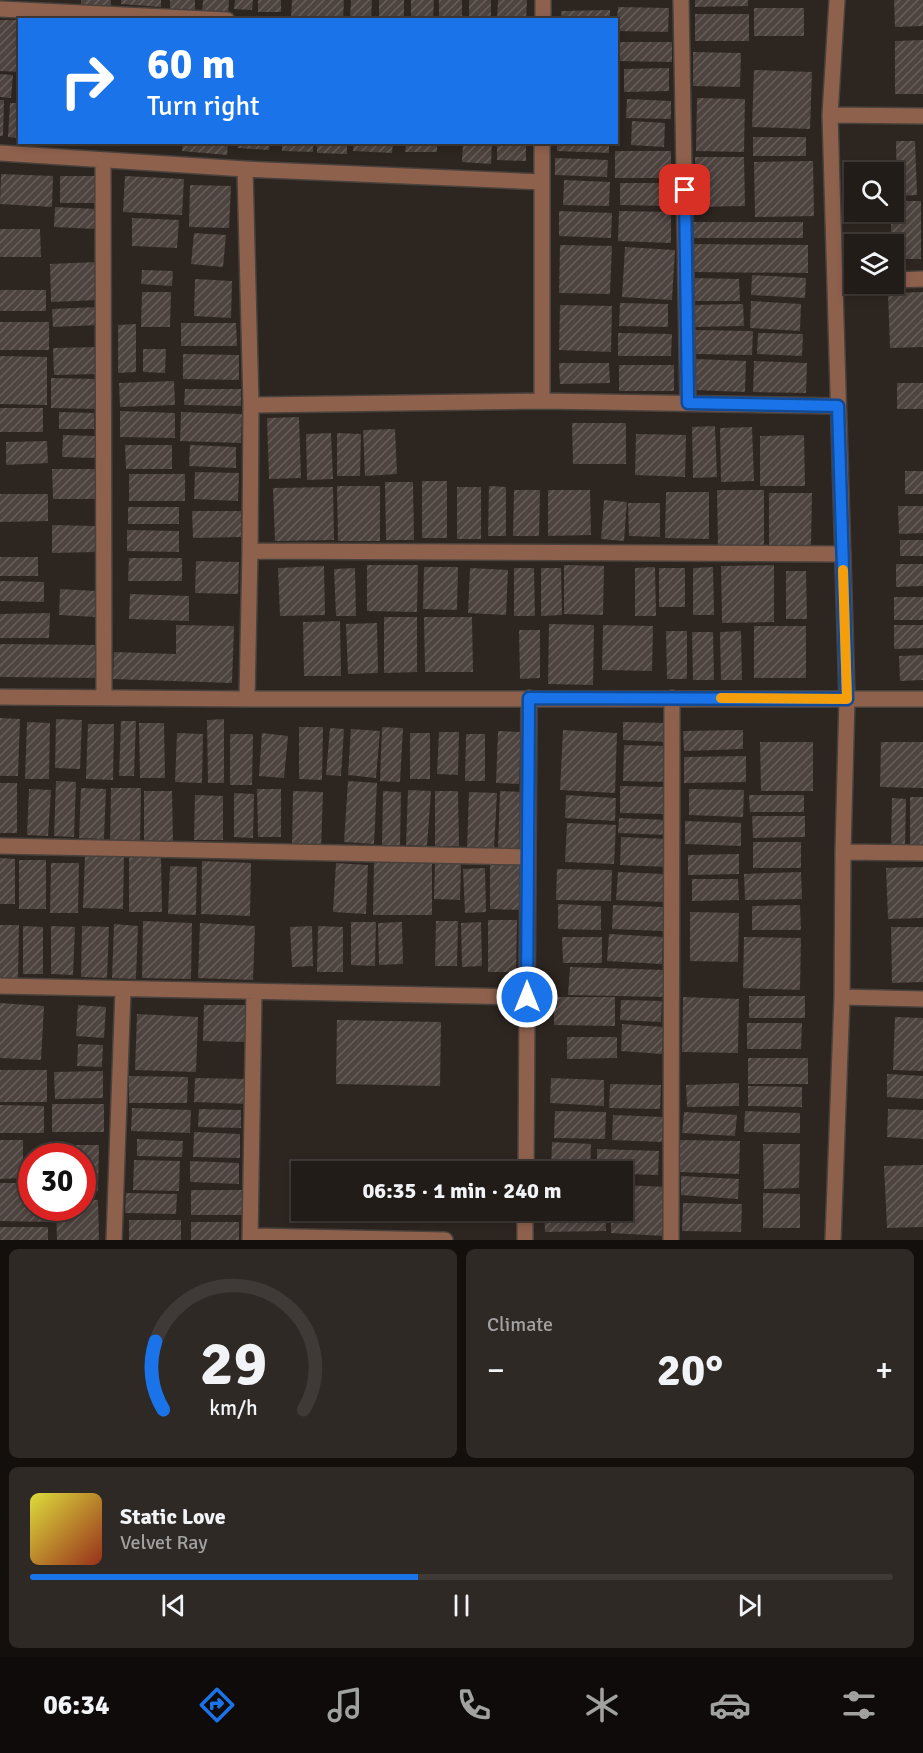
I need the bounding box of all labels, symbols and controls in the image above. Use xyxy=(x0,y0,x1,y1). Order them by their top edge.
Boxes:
text: 60 m xyxy=(147,39,236,90)
icon: right xyxy=(48,42,126,120)
text: Turn right xyxy=(147,90,260,123)
map controls xyxy=(844,162,904,294)
button: search xyxy=(844,162,904,222)
pin xyxy=(659,164,710,215)
icon: arrive xyxy=(668,173,701,206)
button: layers xyxy=(844,234,904,294)
position arrow xyxy=(495,965,559,1029)
speed limit sign: 30 xyxy=(18,1143,96,1221)
text: 06:35 · 1 min · 240 m xyxy=(362,1177,562,1204)
text: Climate xyxy=(487,1312,553,1337)
text: 29 xyxy=(199,1325,267,1402)
text: 20° xyxy=(657,1343,723,1398)
text: − xyxy=(487,1350,505,1391)
text: + xyxy=(875,1350,893,1391)
text: km/h xyxy=(209,1396,257,1422)
text: Static Love xyxy=(120,1503,226,1530)
text: Velvet Ray xyxy=(120,1530,208,1555)
icon: previous xyxy=(157,1589,190,1622)
icon: pause xyxy=(445,1589,478,1622)
icon: next xyxy=(733,1589,766,1622)
icon: directions xyxy=(196,1684,238,1726)
icon: music xyxy=(324,1684,366,1726)
icon: phone xyxy=(453,1684,495,1726)
icon: climate xyxy=(581,1684,623,1726)
icon: car xyxy=(709,1684,751,1726)
icon: filters xyxy=(838,1684,880,1726)
text: 06:34 xyxy=(43,1689,109,1722)

